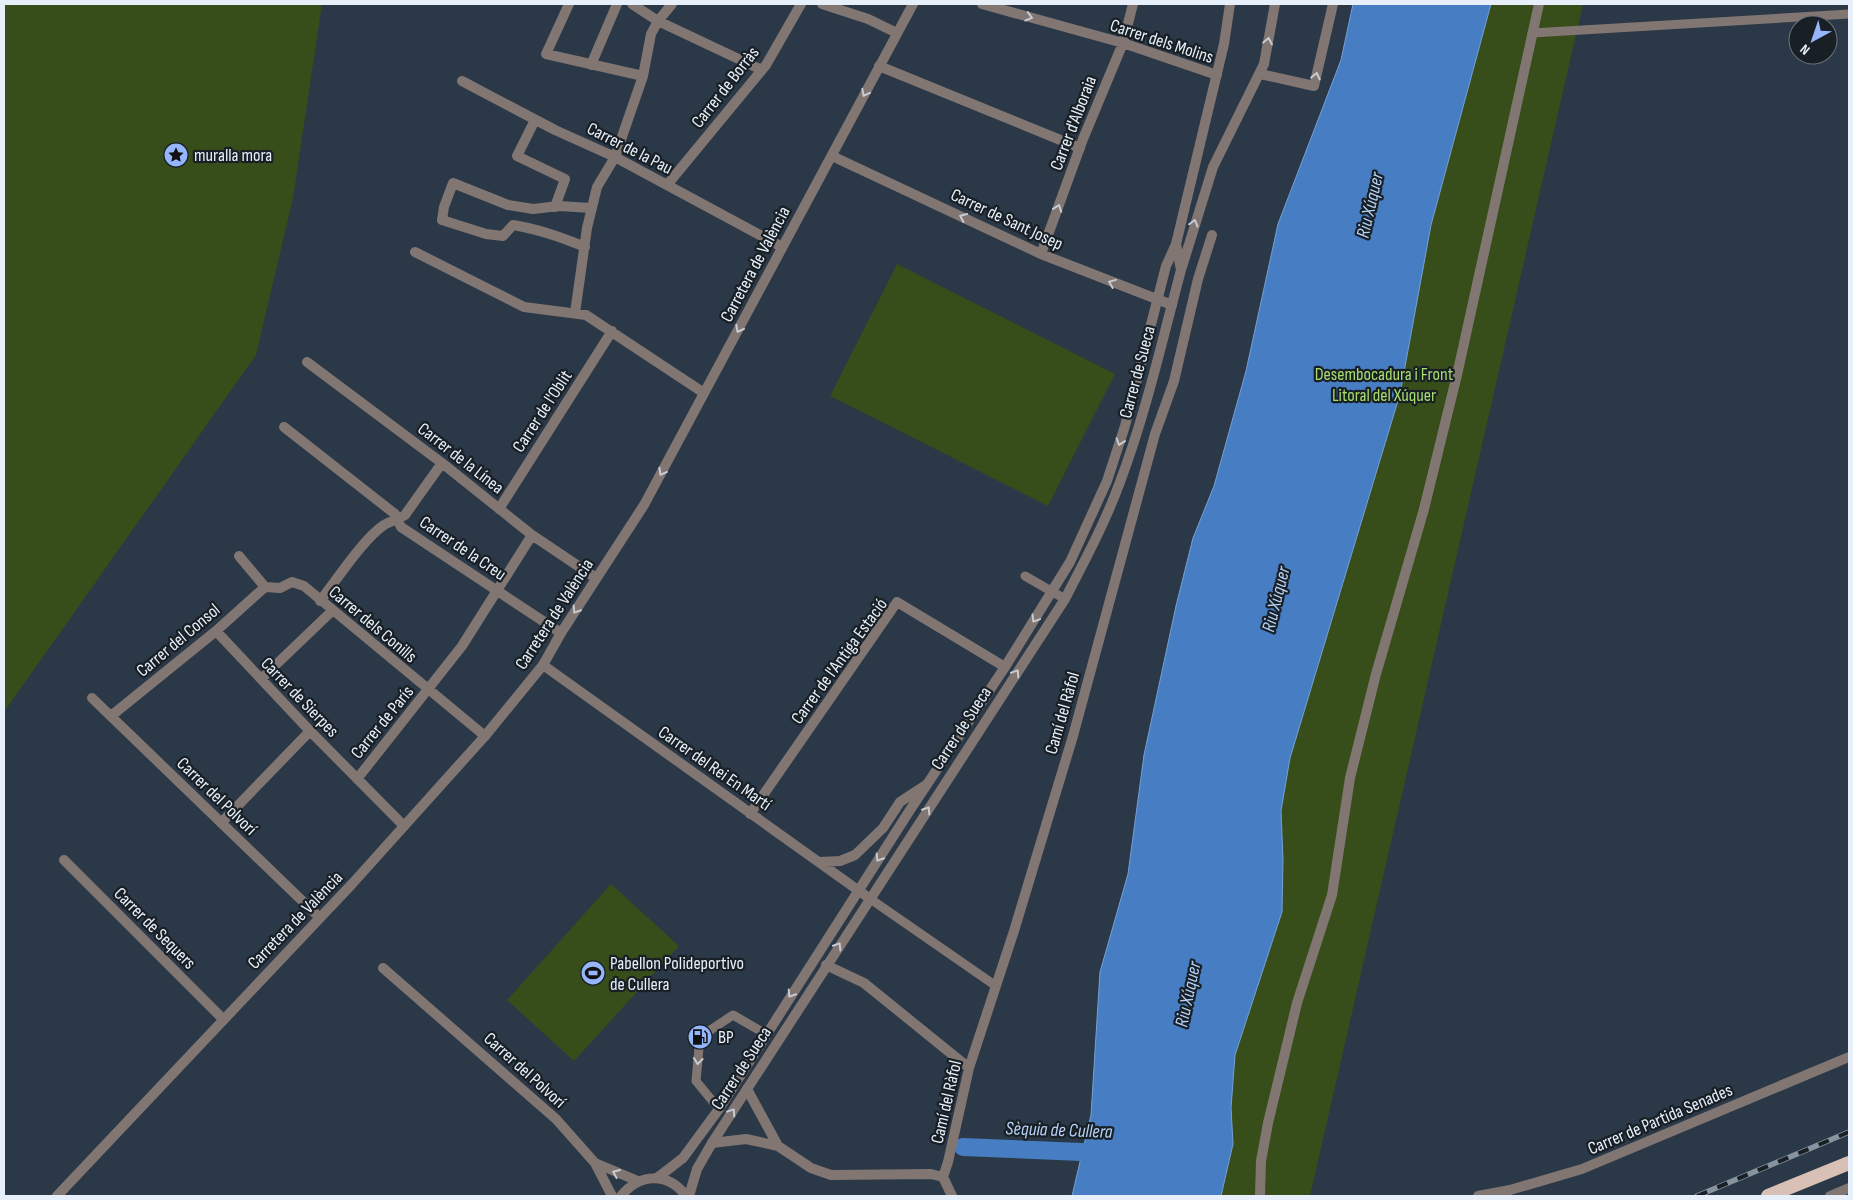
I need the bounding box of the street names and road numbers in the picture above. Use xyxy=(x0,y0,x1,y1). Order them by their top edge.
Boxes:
street label: Carrer dels Molins xyxy=(1107,15,1216,68)
street label: Carrer de Borràs xyxy=(687,43,764,132)
street label: Carrer d'Alboraia xyxy=(1046,73,1101,173)
street label: Carrer de la Pau xyxy=(583,118,676,179)
street label: Carrer de Sant Josep xyxy=(947,184,1066,255)
street label: Carretera de València xyxy=(716,203,795,326)
street label: Carrer de Sueca xyxy=(1115,324,1160,421)
street label: Carrer de l'Oblit xyxy=(508,366,577,456)
street label: Carrer de la Línea xyxy=(414,418,508,499)
street label: Carrer de la Creu xyxy=(416,512,510,585)
street label: Carretera de València xyxy=(511,555,598,674)
street label: Carrer dels Conills xyxy=(324,582,421,667)
street label: Carrer de l'Antiga Estació xyxy=(787,594,892,728)
street label: Carrer del Consol xyxy=(132,599,224,681)
street label: Carrer de Sierpes xyxy=(256,653,343,742)
street label: Camí del Ràfol xyxy=(1041,670,1084,757)
street label: Carrer de París xyxy=(347,682,418,763)
street label: Carrer de Sueca xyxy=(927,683,996,774)
street label: Carrer del Rei En Martí xyxy=(654,722,776,816)
street label: Carrer del Polvorí xyxy=(172,753,261,840)
street label: Carretera de València xyxy=(243,867,347,974)
street label: Carrer de Sequers xyxy=(109,883,200,974)
street label: Carrer de Sueca xyxy=(707,1023,776,1114)
street label: Carrer del Polvorí xyxy=(479,1028,570,1113)
street label: Camí del Ràfol xyxy=(927,1058,966,1146)
street label: Carrer de Partida Senades xyxy=(1585,1080,1736,1159)

